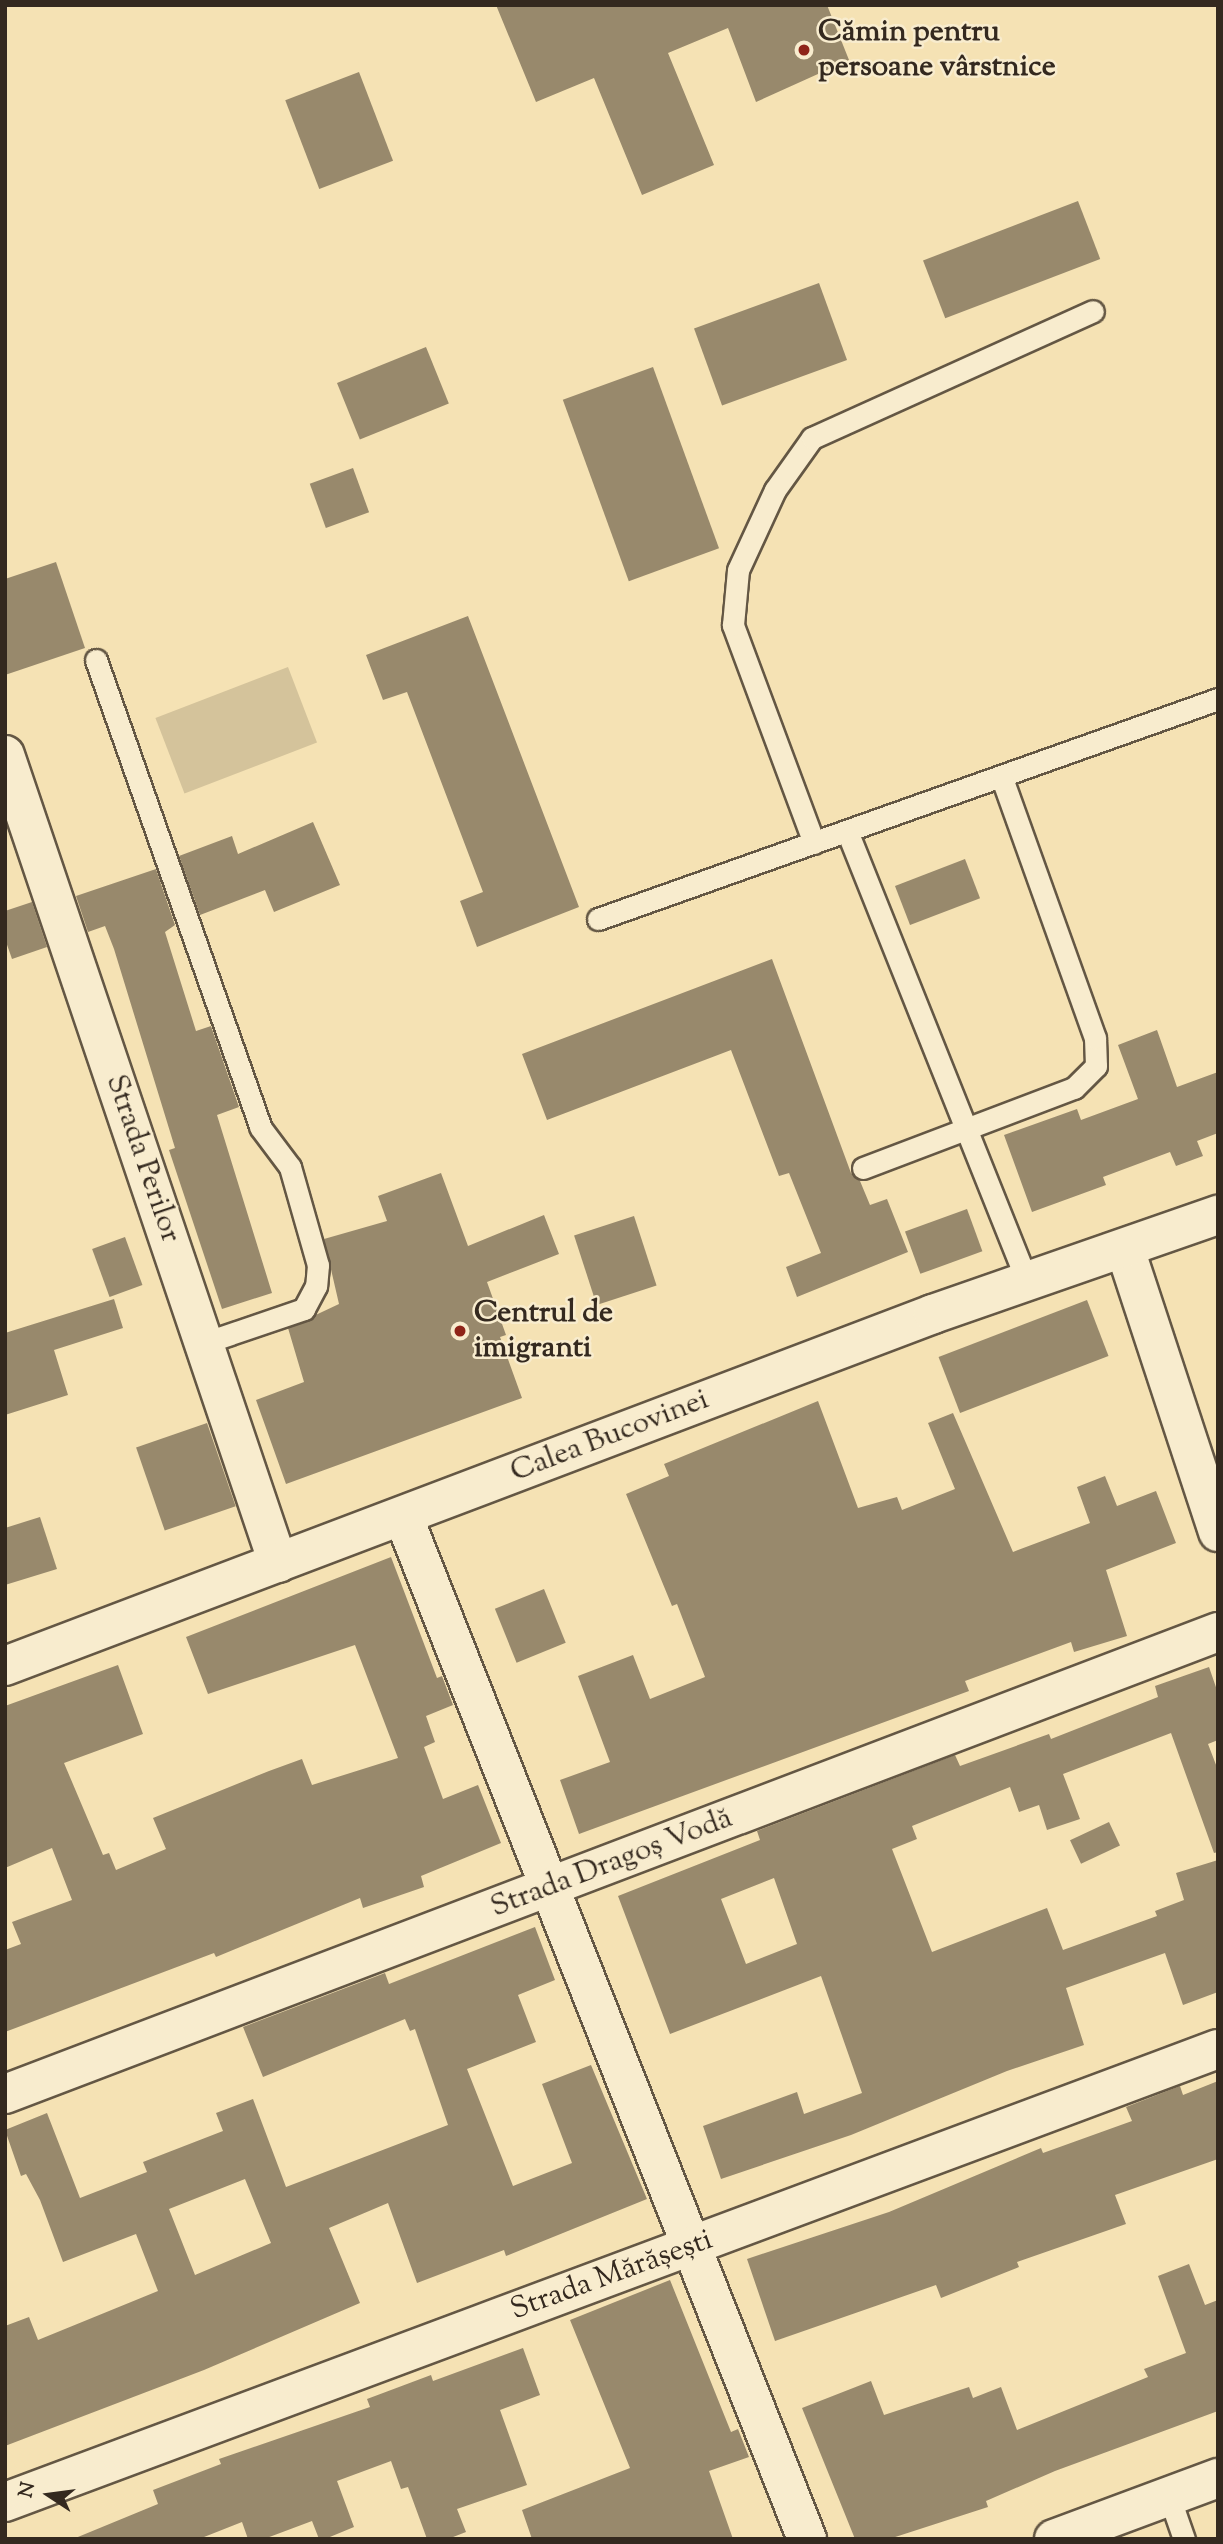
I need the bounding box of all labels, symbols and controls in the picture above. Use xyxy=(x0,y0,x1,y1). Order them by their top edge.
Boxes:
place label: Cămin pentru persoane vârstnice xyxy=(818,15,1056,86)
marker: Cămin pentru persoane vârstnice xyxy=(796,42,812,58)
street label: Strada Perilor xyxy=(96,1070,188,1248)
place label: Centrul de imigranti xyxy=(474,1296,613,1366)
marker: Centrul de imigranti xyxy=(452,1323,468,1339)
street label: Calea Bucovinei xyxy=(506,1383,714,1491)
street label: Strada Dragoș Vodă xyxy=(486,1801,738,1927)
street label: Strada Mărășești xyxy=(506,2223,718,2329)
north arrow xyxy=(14,2460,84,2530)
text: N xyxy=(13,2480,43,2501)

